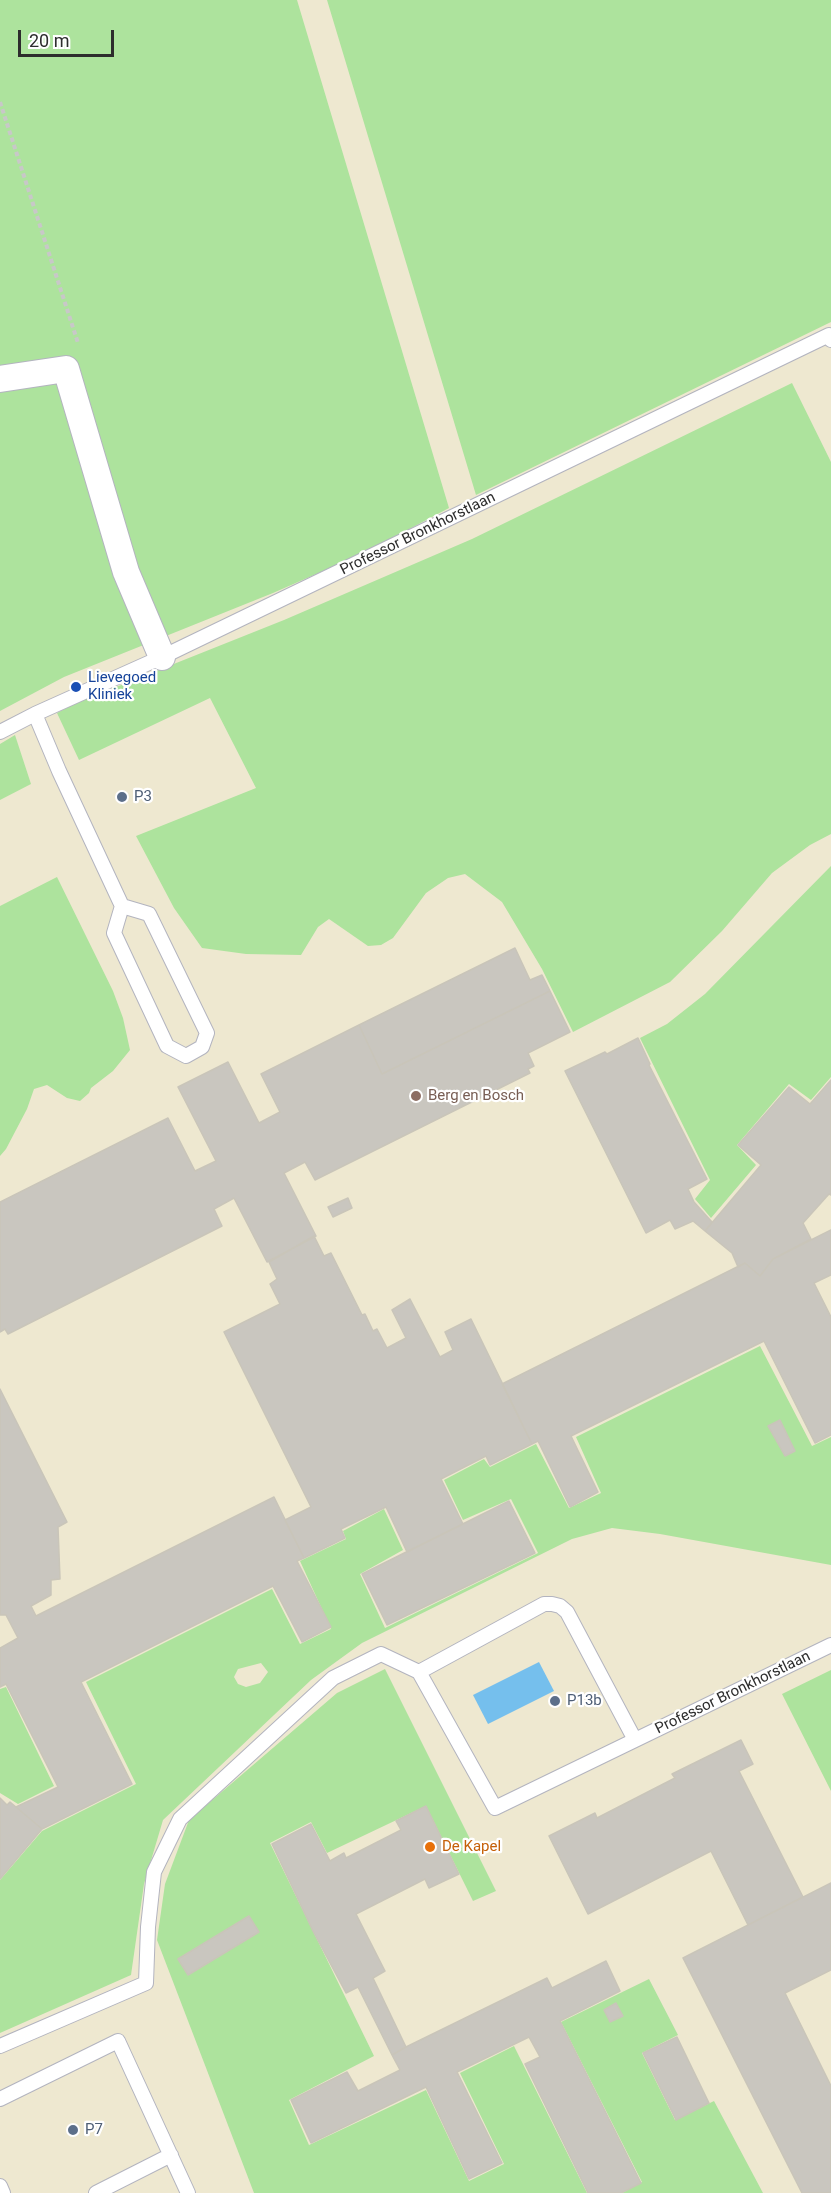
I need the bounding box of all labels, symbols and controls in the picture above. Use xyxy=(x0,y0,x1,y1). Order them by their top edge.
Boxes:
scale bar xyxy=(21,18,117,56)
text: 20 m xyxy=(29,30,69,51)
street label: Professor Bronkhorstlaan xyxy=(338,489,498,579)
place label: Lievegoed Kliniek xyxy=(88,669,156,704)
marker: Lievegoed Kliniek xyxy=(69,680,83,694)
place label: P3 xyxy=(134,788,152,806)
marker: P3 xyxy=(115,790,129,804)
place label: Berg en Bosch xyxy=(428,1087,524,1105)
marker: Berg en Bosch xyxy=(409,1089,423,1103)
street label: Professor Bronkhorstlaan xyxy=(653,1648,813,1738)
place label: P13b xyxy=(567,1692,602,1710)
marker: P13b xyxy=(548,1694,562,1708)
place label: De Kapel xyxy=(442,1838,501,1856)
marker: De Kapel xyxy=(423,1840,437,1854)
place label: P7 xyxy=(85,2121,103,2139)
marker: P7 xyxy=(66,2123,80,2137)

